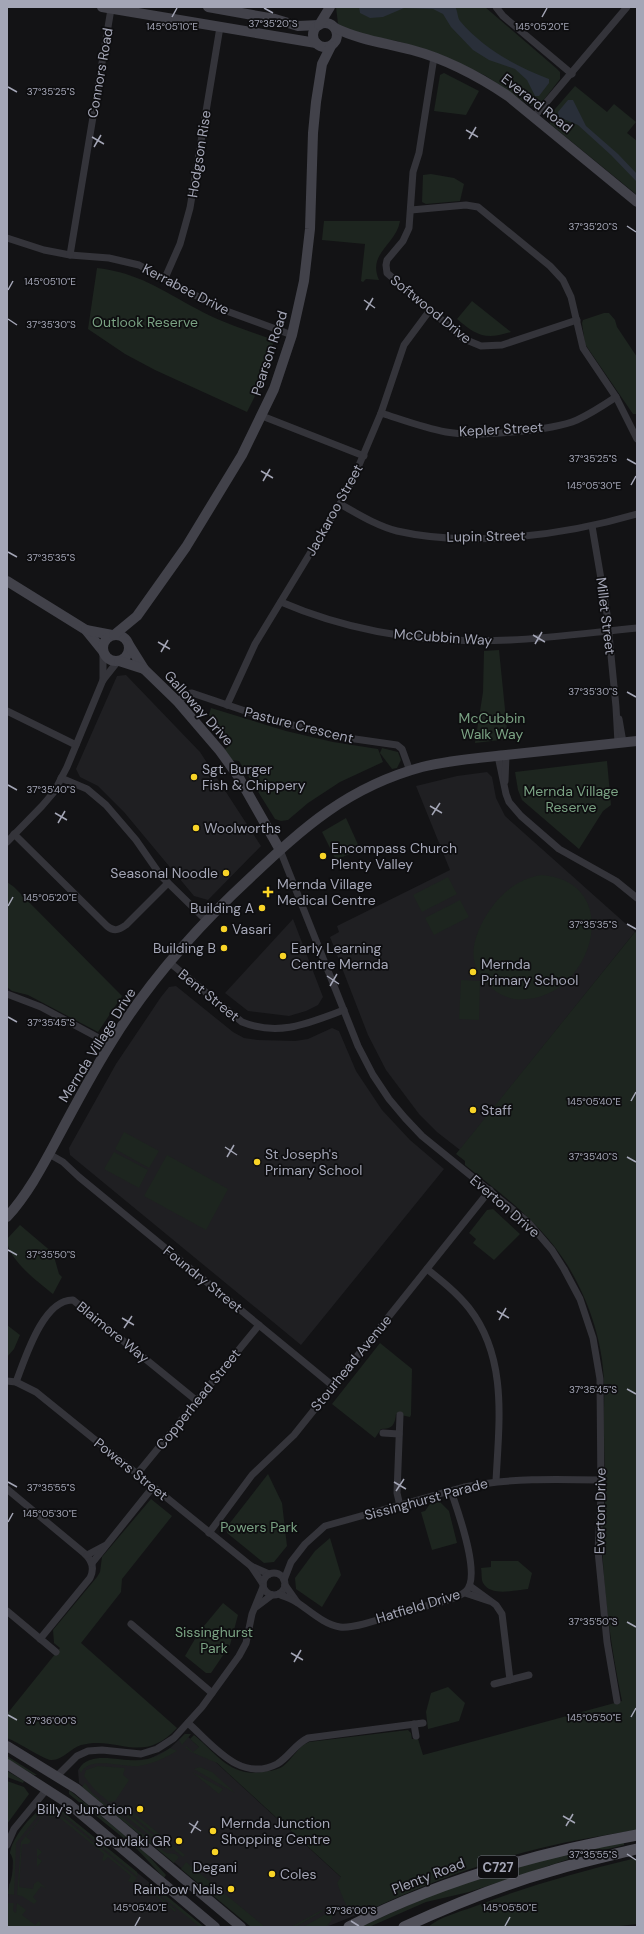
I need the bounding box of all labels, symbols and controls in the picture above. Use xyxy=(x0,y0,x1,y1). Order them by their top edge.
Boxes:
text: 37°35'20"S xyxy=(248,17,298,30)
text: 145°05'10"E xyxy=(146,20,198,33)
text: 145°05'20"E xyxy=(515,20,569,33)
street label: Connors Road xyxy=(83,27,117,119)
street label: Everard Road xyxy=(498,70,576,136)
text: 37°35'25"S xyxy=(27,85,75,98)
street label: Hodgson Rise xyxy=(183,109,215,199)
text: 37°35'20"S xyxy=(568,220,618,233)
street label: Kerrabee Drive xyxy=(140,259,233,319)
street label: Softwood Drive xyxy=(387,271,475,347)
text: 145°05'10"E xyxy=(24,275,76,288)
street label: Pearson Road xyxy=(247,308,291,398)
park label: Outlook Reserve xyxy=(92,313,198,331)
text: 37°35'30"S xyxy=(26,318,76,331)
street label: Kepler Street xyxy=(459,418,543,440)
text: 37°35'25"S xyxy=(569,452,617,465)
street label: Jackaroo Street xyxy=(301,461,367,559)
text: 145°05'30"E xyxy=(567,479,622,492)
street label: Lupin Street xyxy=(446,526,526,546)
text: 37°35'35"S xyxy=(27,551,75,564)
street label: Millet Street xyxy=(592,576,620,656)
street label: McCubbin Way xyxy=(393,625,493,649)
street label: Galloway Drive xyxy=(161,667,238,749)
text: 37°35'30"S xyxy=(568,685,618,698)
street label: Pasture Crescent xyxy=(243,703,355,747)
park label: McCubbin Walk Way xyxy=(459,709,525,743)
place label: Sgt. Burger Fish & Chippery xyxy=(202,760,306,794)
marker: Sgt. Burger Fish & Chippery xyxy=(189,772,199,782)
park label: Mernda Village Reserve xyxy=(523,782,619,816)
text: 37°35'40"S xyxy=(26,783,76,796)
place label: Woolworths xyxy=(204,819,281,837)
marker: Woolworths xyxy=(191,823,201,833)
place label: Encompass Church Plenty Valley xyxy=(331,839,457,873)
marker: Encompass Church Plenty Valley xyxy=(318,851,328,861)
place label: Seasonal Noodle xyxy=(110,864,218,882)
marker: Seasonal Noodle xyxy=(221,868,231,878)
place label: Mernda Village Medical Centre xyxy=(277,875,376,909)
marker: Mernda Village Medical Centre xyxy=(262,886,274,898)
text: 145°05'20"E xyxy=(23,891,77,904)
place label: Building A xyxy=(190,899,254,917)
marker: Building A xyxy=(257,903,267,913)
text: 37°35'35"S xyxy=(569,918,617,931)
place label: Vasari xyxy=(232,920,271,938)
marker: Vasari xyxy=(219,924,229,934)
place label: Building B xyxy=(153,939,216,957)
place label: Early Learning Centre Mernda xyxy=(291,939,388,973)
marker: Building B xyxy=(219,943,229,953)
marker: Early Learning Centre Mernda xyxy=(278,951,288,961)
place label: Mernda Primary School xyxy=(481,955,578,989)
street label: Bent Street xyxy=(175,965,243,1025)
marker: Mernda Primary School xyxy=(468,967,478,977)
street label: Mernda Village Drive xyxy=(54,984,140,1106)
text: 37°35'45"S xyxy=(27,1016,75,1029)
text: 145°05'40"E xyxy=(567,1095,621,1108)
place label: Staff xyxy=(481,1101,512,1119)
marker: Staff xyxy=(468,1105,478,1115)
place label: St Joseph's Primary School xyxy=(265,1145,362,1179)
text: 37°35'40"S xyxy=(568,1150,618,1163)
marker: St Joseph's Primary School xyxy=(252,1157,262,1167)
street label: Everton Drive xyxy=(466,1171,544,1241)
street label: Foundry Street xyxy=(160,1242,246,1316)
text: 37°35'50"S xyxy=(26,1248,76,1261)
street label: Blaimore Way xyxy=(73,1297,153,1367)
street label: Stourhead Avenue xyxy=(307,1311,395,1415)
street label: Copperhead Street xyxy=(152,1345,244,1453)
text: 37°35'45"S xyxy=(569,1383,617,1396)
street label: Powers Street xyxy=(90,1434,172,1504)
street label: Everton Drive xyxy=(590,1468,610,1554)
street label: Sissinghurst Parade xyxy=(362,1474,490,1524)
text: 37°35'55"S xyxy=(27,1481,75,1494)
text: 145°05'30"E xyxy=(23,1507,78,1520)
park label: Powers Park xyxy=(220,1518,298,1536)
street label: Hatfield Drive xyxy=(374,1585,462,1627)
text: 37°35'50"S xyxy=(568,1615,618,1628)
park label: Sissinghurst Park xyxy=(175,1623,253,1657)
text: 145°05'50"E xyxy=(567,1711,621,1724)
text: 37°36'00"S xyxy=(26,1714,77,1727)
place label: Billy's Junction xyxy=(37,1800,132,1818)
marker: Billy's Junction xyxy=(135,1804,145,1814)
place label: Mernda Junction Shopping Centre xyxy=(221,1814,330,1848)
marker: Mernda Junction Shopping Centre xyxy=(208,1826,218,1836)
place label: Souvlaki GR xyxy=(95,1832,171,1850)
marker: Souvlaki GR xyxy=(174,1836,184,1846)
marker: Degani xyxy=(210,1847,220,1857)
text: 37°35'55"S xyxy=(569,1848,617,1861)
street label: Plenty Road xyxy=(389,1854,467,1898)
road number: C727 xyxy=(478,1856,518,1878)
place label: Degani xyxy=(193,1858,237,1876)
place label: Coles xyxy=(280,1865,316,1883)
marker: Coles xyxy=(267,1869,277,1879)
place label: Rainbow Nails xyxy=(134,1880,223,1898)
marker: Rainbow Nails xyxy=(226,1884,236,1894)
text: 145°05'40"E xyxy=(113,1901,167,1914)
text: 145°05'50"E xyxy=(483,1901,537,1914)
text: 37°36'00"S xyxy=(326,1904,377,1917)

